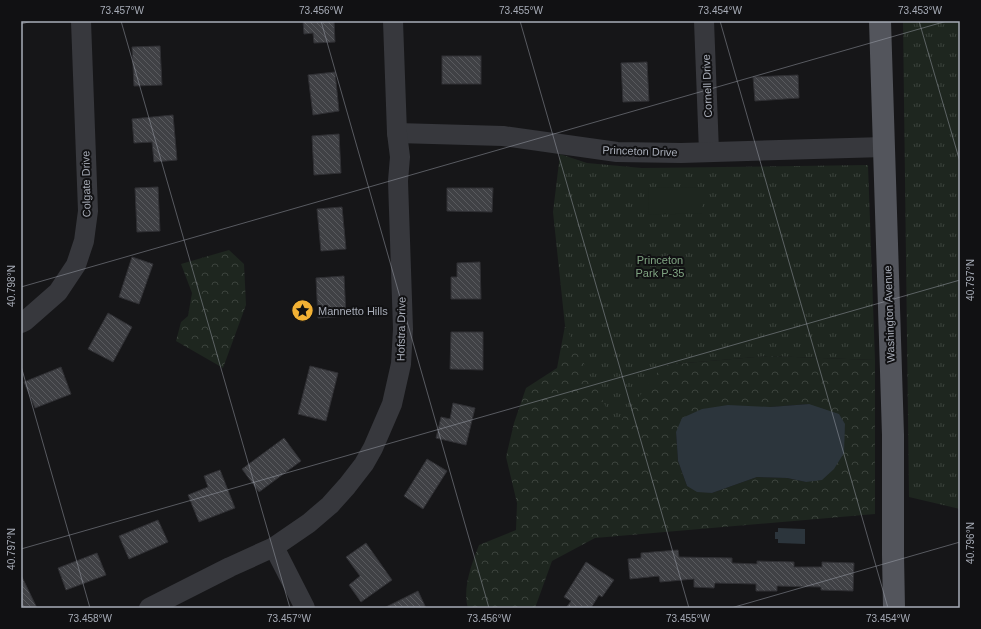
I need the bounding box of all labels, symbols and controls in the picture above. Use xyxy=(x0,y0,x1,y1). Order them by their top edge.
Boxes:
text: 73.457°W xyxy=(100,5,145,16)
text: 73.456°W xyxy=(299,5,344,16)
text: 73.455°W xyxy=(499,5,544,16)
text: 73.454°W xyxy=(698,5,743,16)
text: 73.453°W xyxy=(898,5,943,16)
street label: Cornell Drive xyxy=(700,54,714,118)
street label: Princeton Drive xyxy=(602,144,678,158)
street label: Colgate Drive xyxy=(79,151,93,217)
park label: Princeton Park P-35 xyxy=(636,254,684,279)
text: 40.797°N xyxy=(965,259,976,301)
text: 40.798°N xyxy=(6,265,17,307)
street label: Washington Avenue xyxy=(881,265,897,363)
street label: Hofstra Drive xyxy=(394,297,408,361)
place icon: Mannetto Hills xyxy=(289,298,315,324)
place label: Mannetto Hills xyxy=(318,305,388,317)
text: 40.796°N xyxy=(965,522,976,564)
text: 40.797°N xyxy=(6,528,17,570)
text: 73.458°W xyxy=(68,613,113,624)
text: 73.457°W xyxy=(267,613,312,624)
text: 73.456°W xyxy=(467,613,512,624)
text: 73.455°W xyxy=(666,613,711,624)
text: 73.454°W xyxy=(866,613,911,624)

